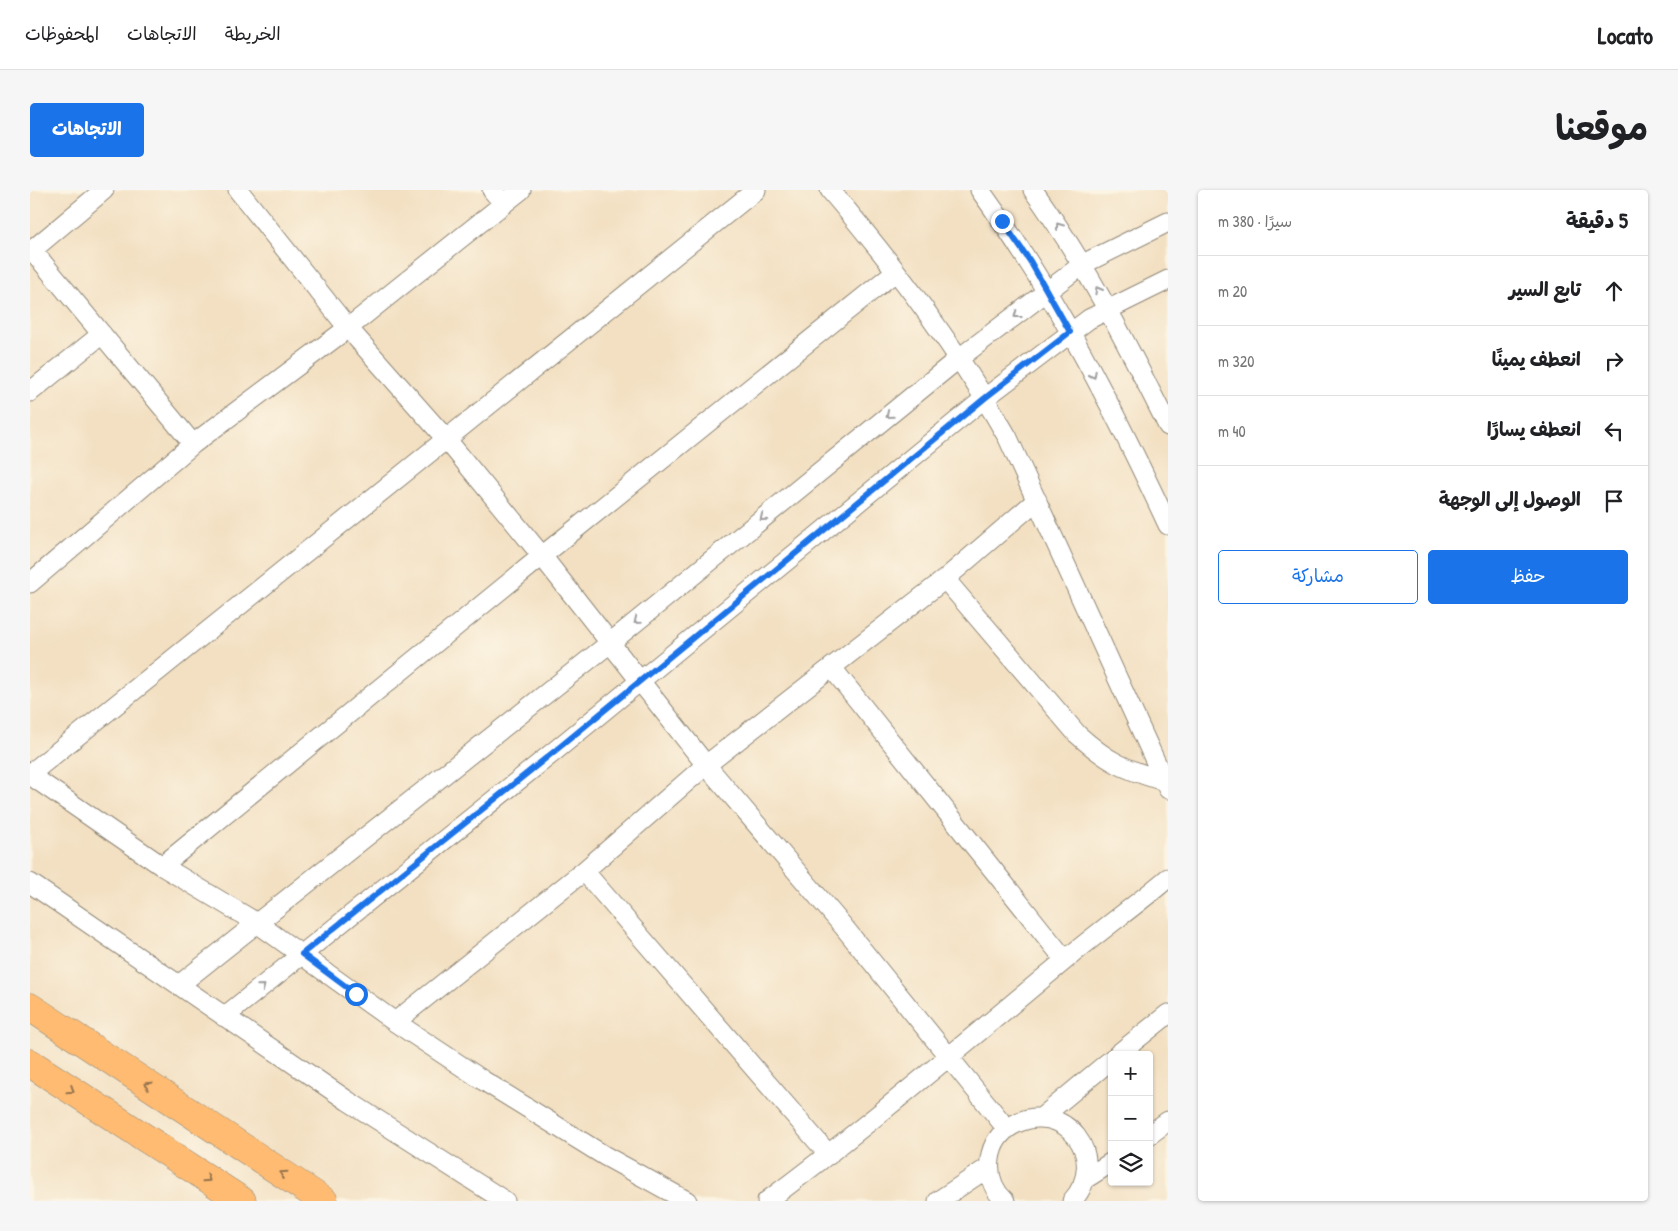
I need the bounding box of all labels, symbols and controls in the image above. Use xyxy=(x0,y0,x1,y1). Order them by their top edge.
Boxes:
text: Locato xyxy=(1598,19,1653,51)
text: المحفوظات xyxy=(25,21,99,46)
text: الاتجاهات xyxy=(127,21,197,46)
text: الخريطة xyxy=(225,21,281,46)
button: الاتجاهات xyxy=(30,103,144,157)
text: موقعنا xyxy=(1555,104,1648,151)
text: 5 دقيقة xyxy=(1566,206,1628,235)
route end xyxy=(991,210,1014,233)
text: سيرًا · 380 m xyxy=(1218,210,1292,232)
one-way arrow xyxy=(1056,222,1065,232)
text: تابع السير xyxy=(1509,276,1581,302)
icon: ahead xyxy=(1600,277,1628,305)
text: 20 m xyxy=(1218,280,1247,302)
one-way arrow xyxy=(1094,286,1104,295)
one-way arrow xyxy=(1014,309,1023,317)
text: انعطف يمينًا xyxy=(1492,346,1581,372)
icon: right xyxy=(1600,347,1628,375)
text: 320 m xyxy=(1218,350,1254,372)
one-way arrow xyxy=(1086,370,1096,379)
one-way arrow xyxy=(886,409,895,417)
text: انعطف يسارًا xyxy=(1487,416,1581,442)
icon: left xyxy=(1600,417,1628,445)
text: 40 m xyxy=(1218,420,1246,442)
text: الوصول إلى الوجهة xyxy=(1439,486,1581,512)
icon: arrive xyxy=(1600,487,1628,515)
one-way arrow xyxy=(760,512,769,520)
button: مشاركة xyxy=(1218,550,1418,604)
button: حفظ xyxy=(1428,550,1628,604)
one-way arrow xyxy=(634,615,643,624)
route start xyxy=(345,983,368,1006)
one-way arrow xyxy=(256,984,265,992)
map controls xyxy=(1108,1051,1153,1186)
button: + xyxy=(1108,1051,1153,1096)
one-way arrow xyxy=(144,1081,153,1091)
one-way arrow xyxy=(65,1084,75,1093)
button: − xyxy=(1108,1096,1153,1141)
button: layers xyxy=(1108,1141,1153,1186)
one-way arrow xyxy=(280,1171,289,1180)
one-way arrow xyxy=(202,1172,211,1182)

